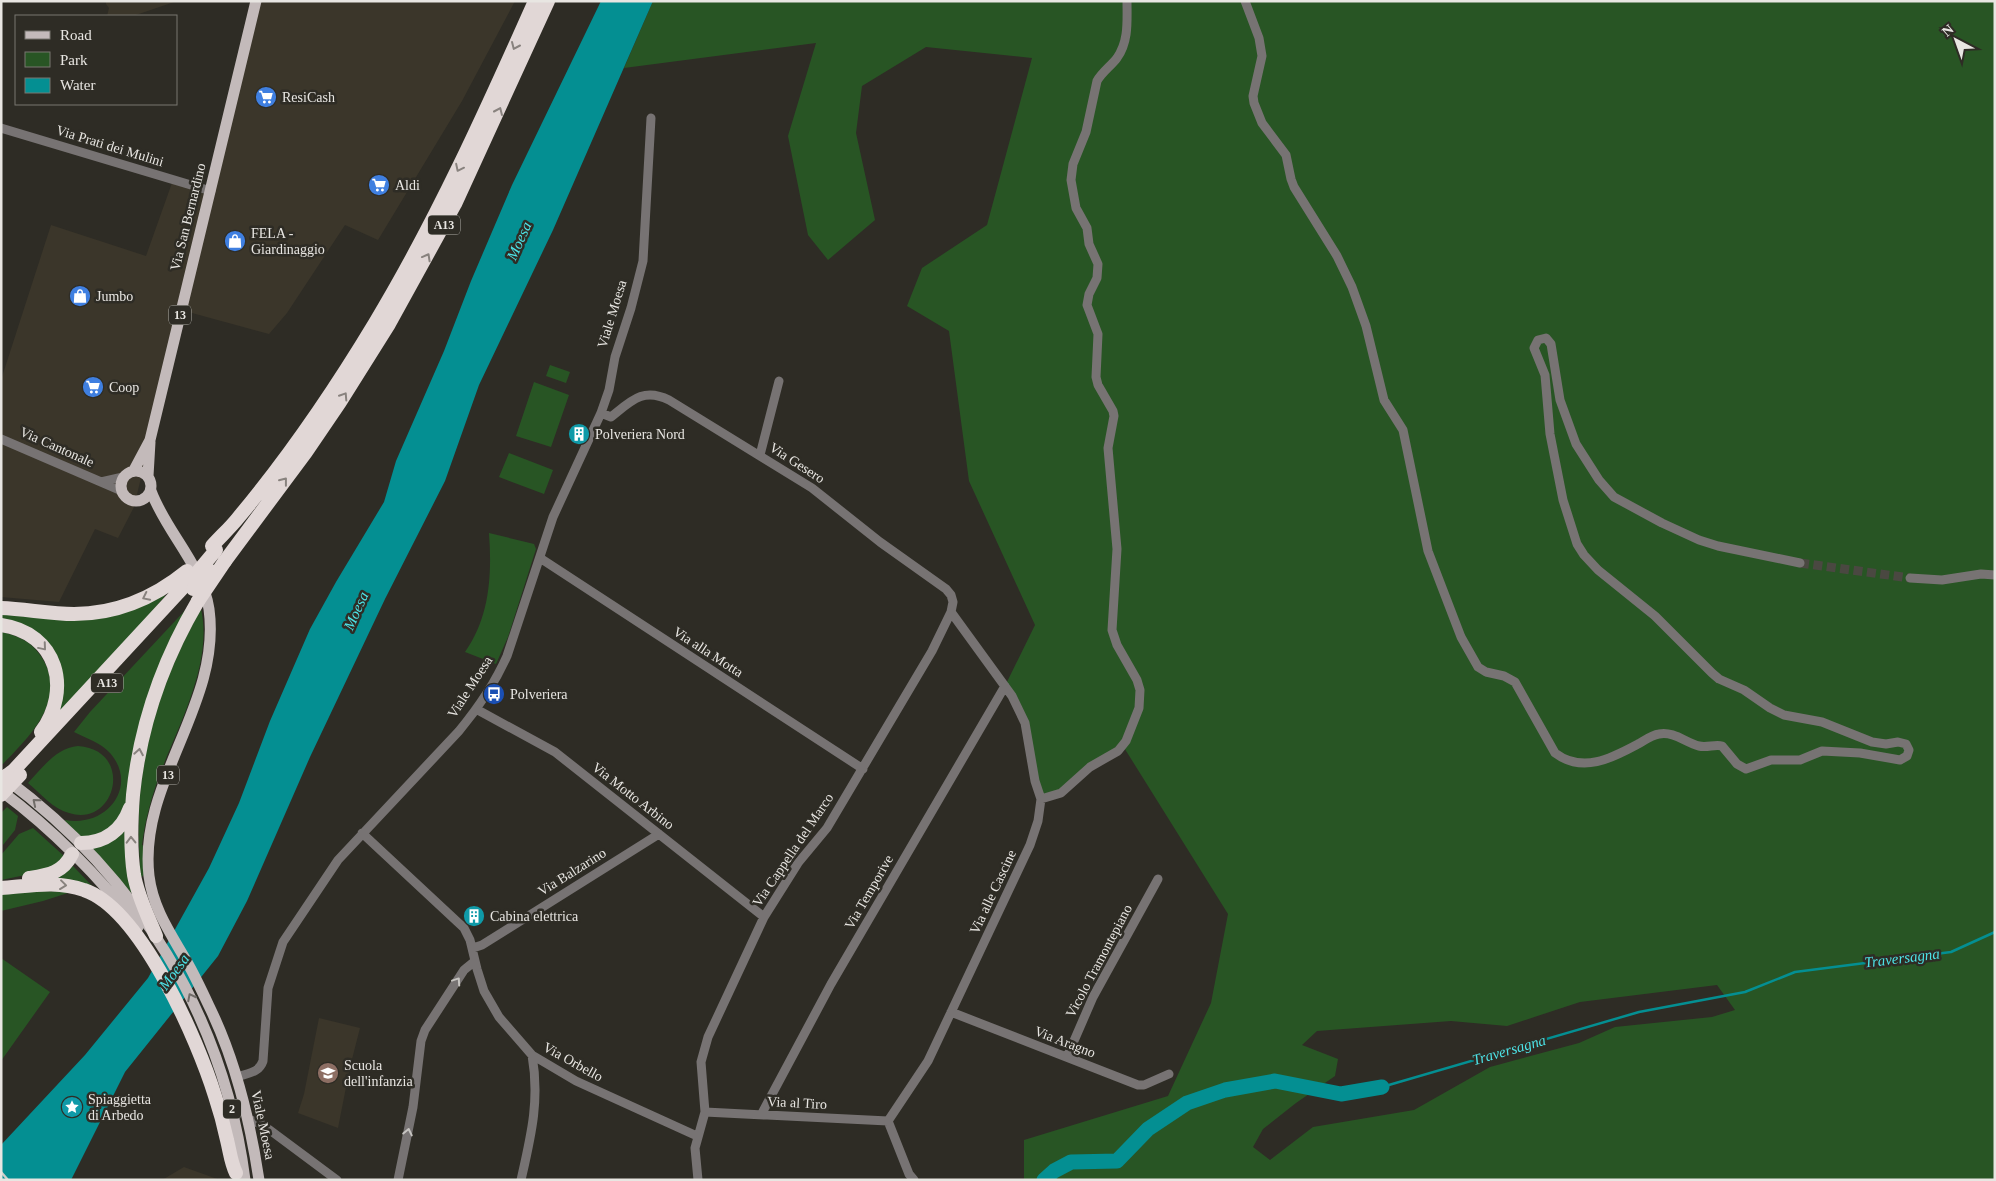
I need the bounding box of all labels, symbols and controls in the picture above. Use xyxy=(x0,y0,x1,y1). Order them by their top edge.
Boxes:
legend xyxy=(15,15,178,105)
north arrow xyxy=(1931,15,1981,65)
text: N xyxy=(1939,22,1957,40)
text: Road xyxy=(60,27,92,43)
one-way arrow xyxy=(511,41,521,50)
text: Park xyxy=(60,52,88,68)
text: Water xyxy=(60,77,95,93)
supermarket icon: ResiCash xyxy=(254,85,278,109)
place label: ResiCash xyxy=(282,90,335,105)
one-way arrow xyxy=(492,107,503,116)
street label: Via Prati dei Mulini xyxy=(54,123,166,170)
street label: Via San Bernardino xyxy=(167,162,209,272)
one-way arrow xyxy=(455,162,465,171)
supermarket icon: Aldi xyxy=(367,173,391,197)
place label: Aldi xyxy=(395,178,420,193)
road number: A13 xyxy=(428,216,460,234)
water label: Moesa xyxy=(503,219,534,263)
place label: FELA - Giardinaggio xyxy=(251,226,325,257)
shop icon: FELA - Giardinaggio xyxy=(223,229,247,253)
one-way arrow xyxy=(421,253,431,262)
street label: Viale Moesa xyxy=(595,277,630,350)
shop icon: Jumbo xyxy=(68,284,92,308)
place label: Jumbo xyxy=(96,289,133,304)
road number: 13 xyxy=(169,306,191,324)
supermarket icon: Coop xyxy=(81,375,105,399)
place label: Coop xyxy=(109,380,139,395)
one-way arrow xyxy=(338,392,347,402)
building icon: Polveriera Nord xyxy=(567,422,591,446)
street label: Via Cantonale xyxy=(18,424,96,470)
place label: Polveriera Nord xyxy=(595,427,685,442)
street label: Via Gesero xyxy=(767,440,827,486)
one-way arrow xyxy=(279,477,288,486)
water label: Moesa xyxy=(340,589,371,633)
one-way arrow xyxy=(142,591,151,601)
street label: Via alla Motta xyxy=(670,624,746,681)
one-way arrow xyxy=(37,642,46,651)
street label: Viale Moesa xyxy=(445,653,496,721)
road number: A13 xyxy=(91,674,123,692)
bus stop icon: Polveriera xyxy=(482,682,506,706)
place label: Polveriera xyxy=(510,687,568,702)
one-way arrow xyxy=(133,747,144,756)
street label: Via Motto Arbino xyxy=(589,759,677,833)
road number: 13 xyxy=(157,766,179,784)
street label: Via Cappella del Marco xyxy=(750,791,836,909)
one-way arrow xyxy=(33,799,42,808)
one-way arrow xyxy=(126,835,137,843)
street label: Via Balzarino xyxy=(535,845,609,899)
street label: Via alle Cascine xyxy=(967,848,1019,936)
street label: Via Temporive xyxy=(842,852,896,932)
one-way arrow xyxy=(59,880,67,890)
street label: Vicolo Tramontepiano xyxy=(1063,902,1135,1020)
building icon: Cabina elettrica xyxy=(462,904,486,928)
place label: Cabina elettrica xyxy=(490,909,579,924)
water label: Traversagna xyxy=(1863,945,1941,971)
water label: Moesa xyxy=(155,951,192,994)
one-way arrow xyxy=(451,977,460,986)
one-way arrow xyxy=(187,993,197,1002)
street label: Via Aragno xyxy=(1032,1024,1098,1060)
water label: Traversagna xyxy=(1470,1032,1548,1068)
street label: Via Orbello xyxy=(541,1040,605,1084)
place label: Scuola dell'infanzia xyxy=(344,1058,413,1089)
school or university icon: Scuola dell'infanzia xyxy=(316,1061,340,1085)
street label: Viale Moesa xyxy=(248,1089,278,1162)
place label: Spiaggietta di Arbedo xyxy=(88,1092,152,1123)
street label: Via al Tiro xyxy=(767,1094,827,1112)
place icon: Spiaggietta di Arbedo xyxy=(60,1095,84,1119)
road number: 2 xyxy=(223,1100,241,1118)
one-way arrow xyxy=(402,1128,413,1136)

